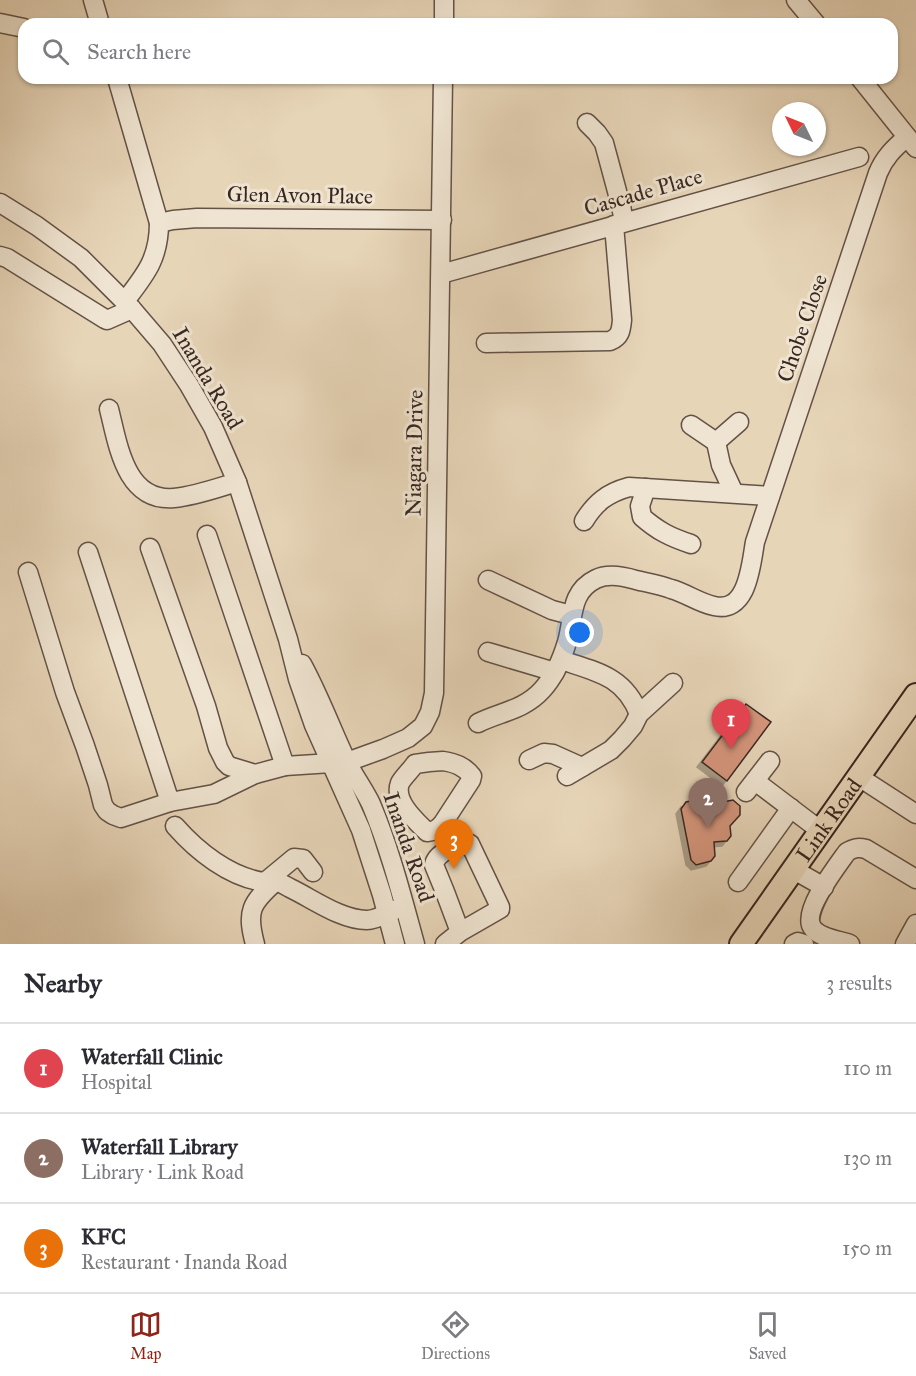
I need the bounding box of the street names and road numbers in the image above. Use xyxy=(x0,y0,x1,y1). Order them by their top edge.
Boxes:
street label: Cascade Place xyxy=(581,162,705,222)
street label: Glen Avon Place xyxy=(227,180,373,210)
street label: Chobe Close xyxy=(771,271,833,385)
street label: Inanda Road xyxy=(167,322,249,434)
street label: Niagara Drive xyxy=(399,389,429,517)
street label: Link Road xyxy=(790,773,867,867)
street label: Inanda Road xyxy=(378,788,440,906)

